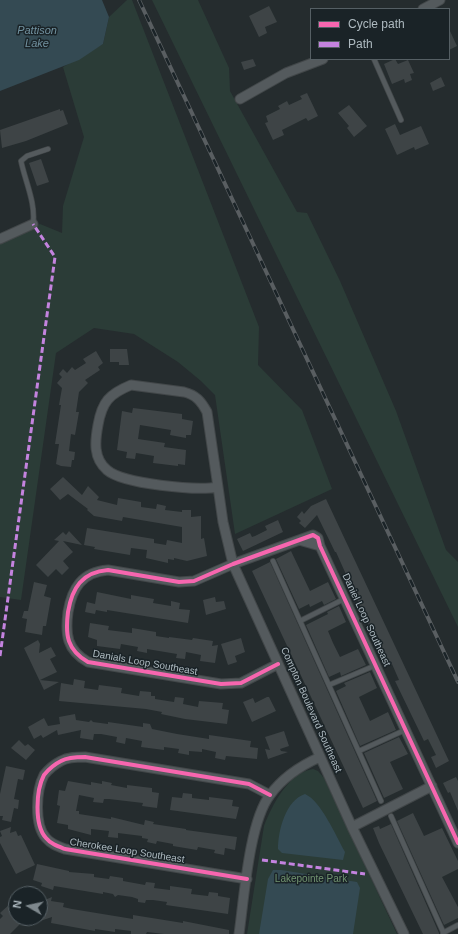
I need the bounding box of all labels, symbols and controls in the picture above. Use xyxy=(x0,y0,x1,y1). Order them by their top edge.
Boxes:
legend xyxy=(310,8,450,60)
text: Cycle path xyxy=(348,17,405,31)
water label: Pattison Lake xyxy=(17,24,57,50)
text: Path xyxy=(348,37,373,51)
street label: Daniel Loop Southeast xyxy=(339,572,393,668)
street label: Compton Boulevard Southeast xyxy=(278,645,344,775)
street label: Danials Loop Southeast xyxy=(92,648,198,678)
street label: Cherokee Loop Southeast xyxy=(69,836,185,866)
park label: Lakepointe Park xyxy=(275,873,347,885)
north arrow xyxy=(8,886,48,926)
text: N xyxy=(11,899,24,909)

